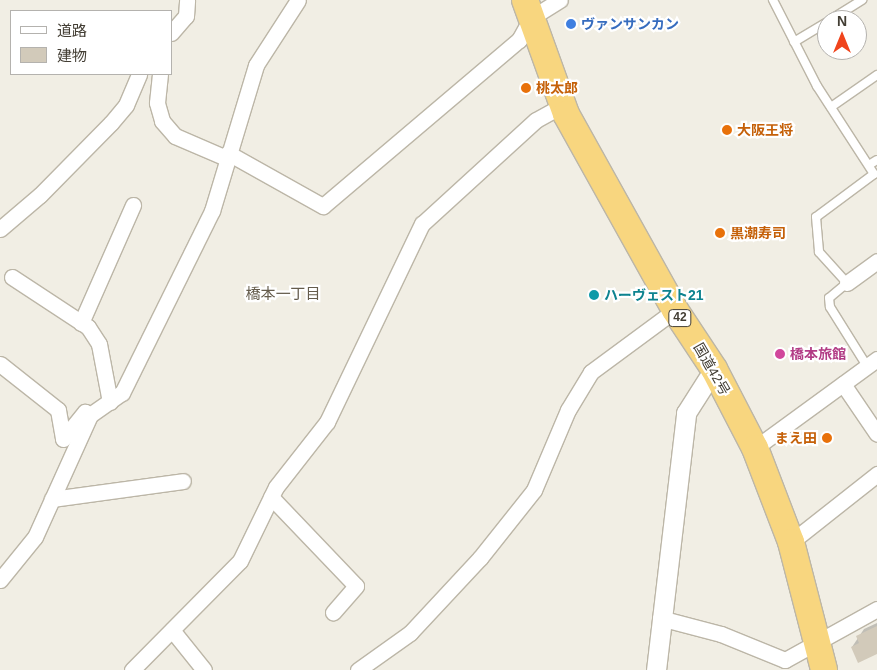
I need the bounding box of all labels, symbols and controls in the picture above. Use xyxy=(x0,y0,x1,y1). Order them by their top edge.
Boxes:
legend xyxy=(10,10,172,75)
north arrow xyxy=(817,10,867,60)
text: N xyxy=(837,13,847,29)
place label: ヴァンサンカン xyxy=(581,16,679,32)
marker: ヴァンサンカン xyxy=(565,18,577,30)
text: 道路 xyxy=(57,22,87,39)
text: 建物 xyxy=(57,47,87,64)
place label: 桃太郎 xyxy=(536,80,578,96)
marker: 桃太郎 xyxy=(520,82,532,94)
place label: 大阪王将 xyxy=(737,122,793,138)
marker: 大阪王将 xyxy=(721,124,733,136)
place label: 黒潮寿司 xyxy=(730,225,786,241)
marker: 黒潮寿司 xyxy=(714,227,726,239)
district label: 橋本一丁目 xyxy=(246,285,320,303)
place label: ハーヴェスト21 xyxy=(604,287,704,303)
marker: ハーヴェスト21 xyxy=(588,289,600,301)
road number: 42 xyxy=(668,308,692,328)
street label: 国道42号 xyxy=(690,340,734,398)
place label: 橋本旅館 xyxy=(790,346,846,362)
marker: 橋本旅館 xyxy=(774,348,786,360)
place label: まえ田 xyxy=(775,430,817,446)
marker: まえ田 xyxy=(821,432,833,444)

